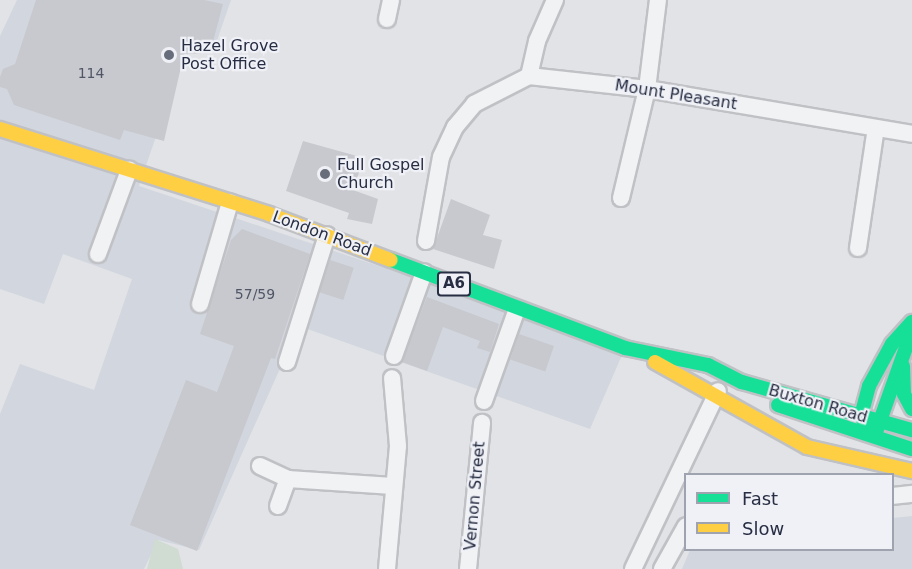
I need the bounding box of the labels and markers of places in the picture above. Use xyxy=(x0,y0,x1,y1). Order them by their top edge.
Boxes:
place label: Hazel Grove Post Office xyxy=(181,36,278,74)
marker: Hazel Grove Post Office xyxy=(162,48,176,62)
place label: Full Gospel Church xyxy=(337,155,424,193)
marker: Full Gospel Church xyxy=(318,167,332,181)

